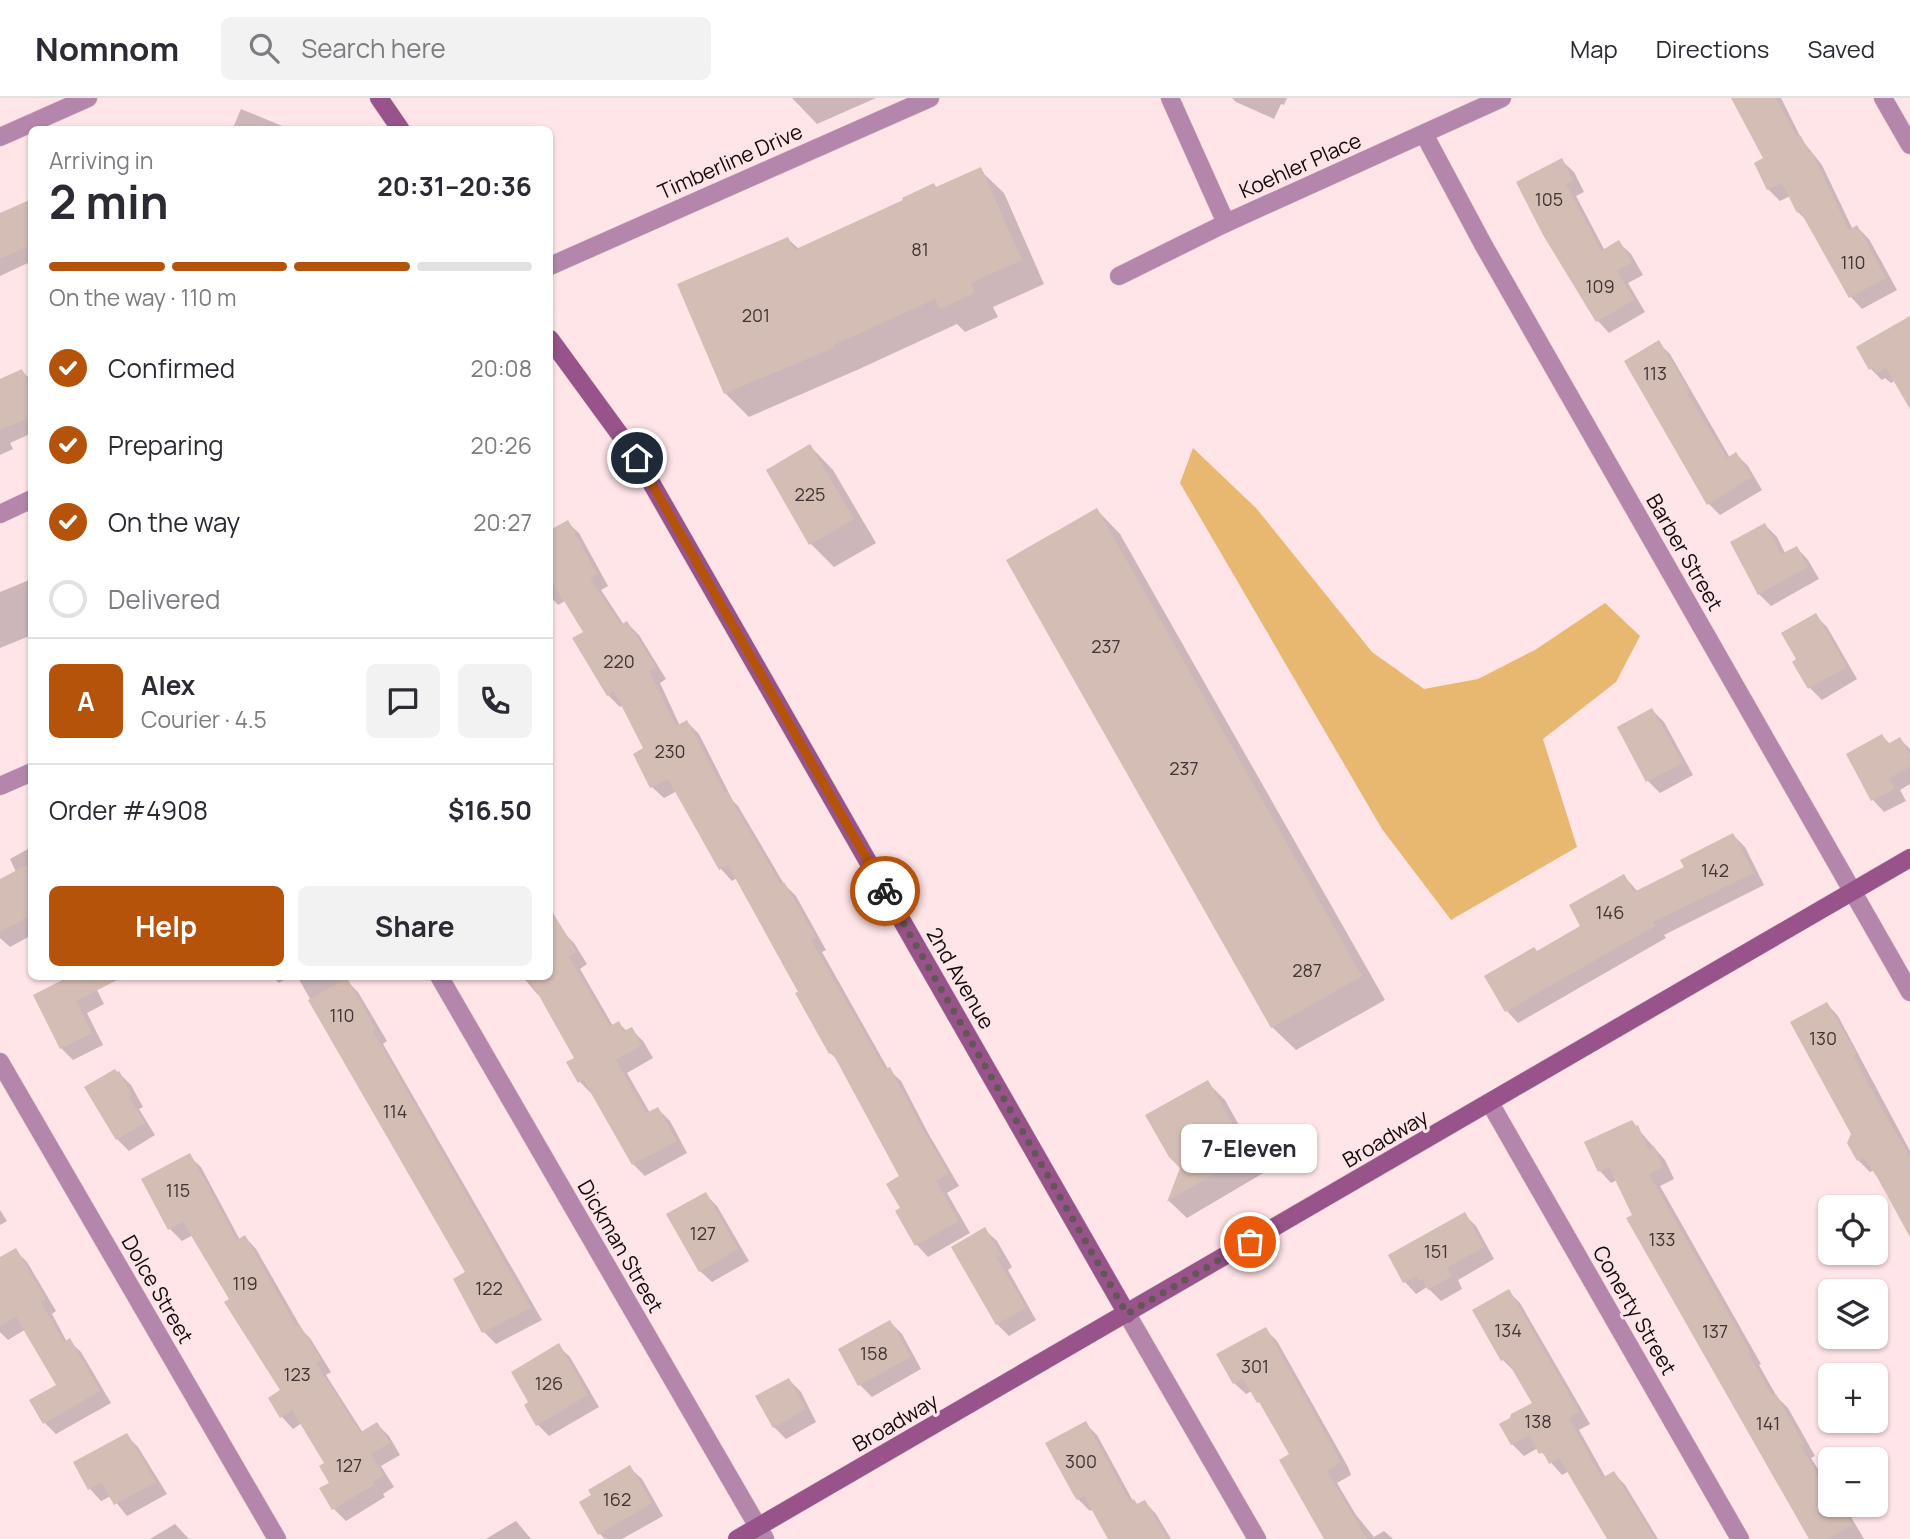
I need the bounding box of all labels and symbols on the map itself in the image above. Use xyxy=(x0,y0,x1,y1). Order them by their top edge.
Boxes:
street label: Timberline Drive xyxy=(653,117,807,205)
street label: Koehler Place xyxy=(1235,126,1365,204)
house number: 105 xyxy=(1535,187,1563,211)
house number: 81 xyxy=(911,237,929,261)
house number: 110 xyxy=(1840,250,1866,274)
house number: 109 xyxy=(1585,274,1615,298)
house number: 201 xyxy=(742,303,770,327)
house number: 113 xyxy=(1643,361,1667,385)
pin xyxy=(607,428,667,488)
house number: 225 xyxy=(795,482,825,506)
street label: Barber Street xyxy=(1640,489,1730,615)
house number: 237 xyxy=(1091,634,1121,658)
house number: 220 xyxy=(603,649,635,673)
house number: 230 xyxy=(654,739,686,763)
house number: 237 xyxy=(1169,756,1199,780)
courier xyxy=(850,856,920,926)
house number: 142 xyxy=(1701,858,1729,882)
house number: 146 xyxy=(1596,900,1624,924)
street label: 2nd Avenue xyxy=(921,922,1001,1034)
house number: 287 xyxy=(1292,958,1322,982)
house number: 110 xyxy=(329,1003,355,1027)
house number: 130 xyxy=(1809,1026,1837,1050)
house number: 114 xyxy=(383,1099,407,1123)
street label: Broadway xyxy=(1337,1102,1433,1174)
callout: 7-Eleven xyxy=(1182,1123,1318,1172)
street label: Dickman Street xyxy=(572,1175,670,1317)
house number: 115 xyxy=(166,1178,190,1202)
pin xyxy=(1220,1212,1280,1272)
house number: 127 xyxy=(690,1221,716,1245)
house number: 133 xyxy=(1649,1227,1675,1251)
street label: Dolce Street xyxy=(116,1230,200,1348)
house number: 151 xyxy=(1424,1239,1448,1263)
street label: Conerty Street xyxy=(1587,1240,1683,1380)
house number: 119 xyxy=(232,1271,258,1295)
house number: 122 xyxy=(475,1276,503,1300)
house number: 134 xyxy=(1494,1318,1522,1342)
house number: 137 xyxy=(1702,1319,1728,1343)
house number: 158 xyxy=(860,1341,888,1365)
house number: 301 xyxy=(1241,1354,1269,1378)
house number: 123 xyxy=(283,1362,311,1386)
house number: 126 xyxy=(535,1371,563,1395)
street label: Broadway xyxy=(847,1386,943,1458)
house number: 138 xyxy=(1524,1409,1552,1433)
house number: 141 xyxy=(1756,1411,1780,1435)
house number: 300 xyxy=(1065,1449,1097,1473)
house number: 127 xyxy=(336,1453,362,1477)
house number: 162 xyxy=(603,1487,631,1511)

